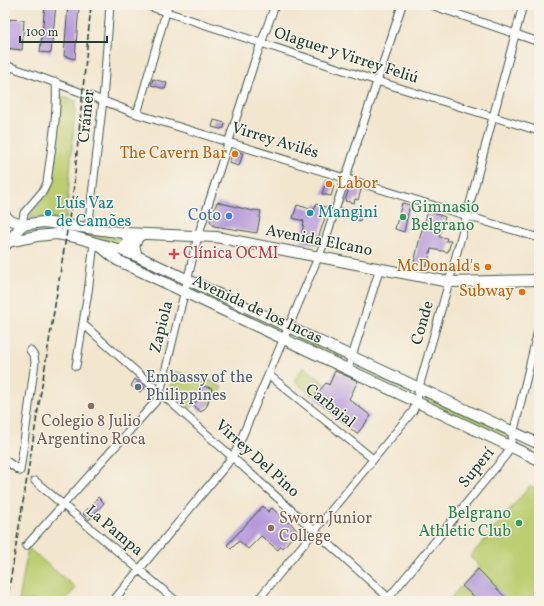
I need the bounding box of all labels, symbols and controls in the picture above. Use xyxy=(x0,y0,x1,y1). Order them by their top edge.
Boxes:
scale bar xyxy=(20,18,107,44)
street label: Olaguer y Virrey Feliú xyxy=(271,22,421,90)
text: 100 m xyxy=(26,25,59,41)
street label: Crámer xyxy=(73,88,101,144)
street label: Virrey Avilés xyxy=(229,117,321,165)
place label: The Cavern Bar xyxy=(120,143,227,165)
marker: The Cavern Bar xyxy=(230,149,240,159)
place label: Labor xyxy=(337,173,378,195)
marker: Labor xyxy=(324,179,334,189)
place label: Luís Vaz de Camões xyxy=(56,193,131,233)
place label: Gimnasio Belgrano xyxy=(411,197,479,237)
place label: Mangini xyxy=(318,202,378,224)
place label: Coto xyxy=(188,205,221,227)
marker: Luís Vaz de Camões xyxy=(43,208,53,218)
marker: Mangini xyxy=(305,208,315,218)
marker: Coto xyxy=(224,211,234,221)
marker: Gimnasio Belgrano xyxy=(398,212,408,222)
street label: Avenida Elcano xyxy=(264,220,374,262)
place label: Clínica OCMI xyxy=(183,243,278,265)
marker: Clínica OCMI xyxy=(168,248,180,260)
place label: McDonald's xyxy=(397,256,480,278)
marker: McDonald's xyxy=(483,262,493,272)
street label: Avenida de los Incas xyxy=(188,270,326,350)
place label: Subway xyxy=(459,281,514,303)
marker: Subway xyxy=(517,287,527,297)
street label: Conde xyxy=(406,298,440,348)
street label: Zapiola xyxy=(145,299,179,355)
place label: Embassy of the Philippines xyxy=(146,367,253,407)
street label: Carbajal xyxy=(300,379,360,433)
marker: Embassy of the Philippines xyxy=(133,382,143,392)
marker: Colegio 8 Julio Argentino Roca xyxy=(86,401,96,411)
place label: Colegio 8 Julio Argentino Roca xyxy=(36,411,146,451)
street label: Virrey Del Pino xyxy=(210,415,304,503)
street label: Superí xyxy=(454,443,500,493)
street label: La Pampa xyxy=(81,500,147,562)
place label: Belgrano Athletic Club xyxy=(419,503,511,543)
place label: Sworn Junior College xyxy=(279,508,372,548)
marker: Belgrano Athletic Club xyxy=(514,518,524,528)
marker: Sworn Junior College xyxy=(266,523,276,533)

